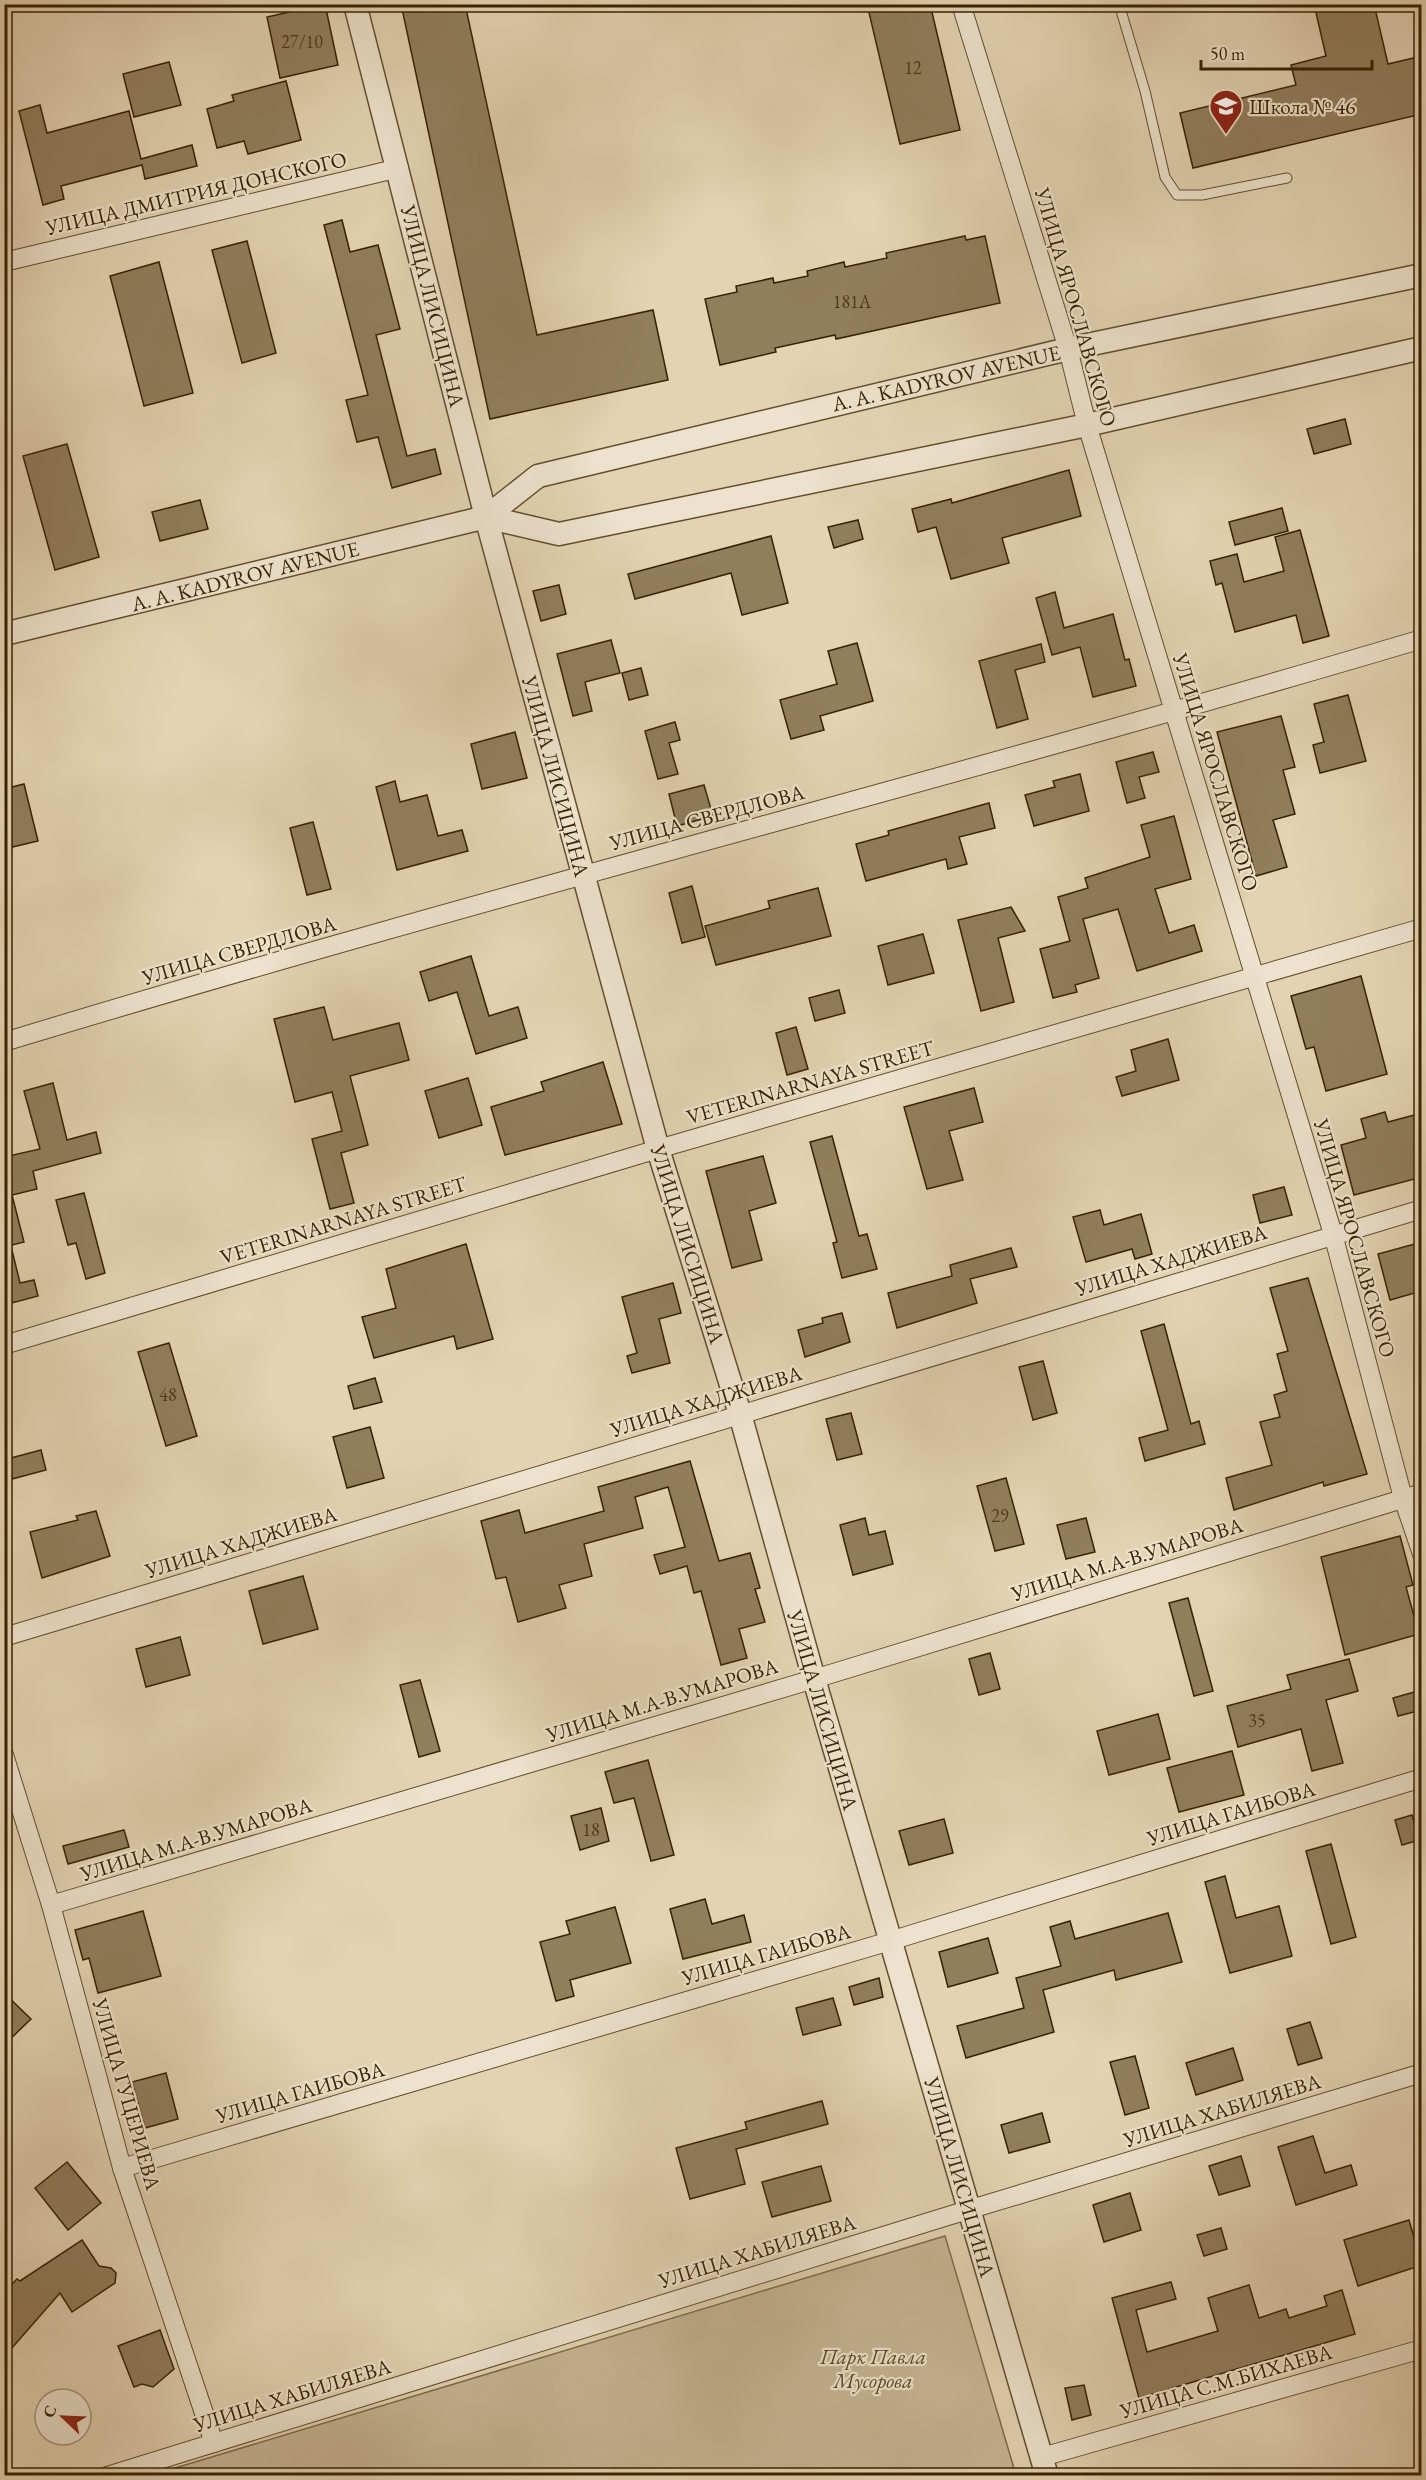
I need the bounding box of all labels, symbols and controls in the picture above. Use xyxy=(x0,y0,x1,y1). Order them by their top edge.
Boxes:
house number: 27/10 xyxy=(281,30,323,53)
scale bar xyxy=(1201,33,1372,71)
text: 50 m xyxy=(1210,42,1245,65)
house number: 12 xyxy=(904,56,922,79)
school or university icon: Школа № 46 xyxy=(1208,88,1244,135)
place label: Школа № 46 xyxy=(1249,93,1355,120)
street label: УЛИЦА ДМИТРИЯ ДОНСКОГО xyxy=(42,145,349,241)
street label: УЛИЦА ЯРОСЛАВСКОГО xyxy=(1029,183,1123,430)
street label: УЛИЦА ЛИСИЦИНА xyxy=(395,201,471,410)
house number: 181А xyxy=(833,290,872,313)
street label: A. A. KADYROV AVENUE xyxy=(828,339,1063,418)
street label: A. A. KADYROV AVENUE xyxy=(127,535,362,618)
street label: УЛИЦА ЯРОСЛАВСКОГО xyxy=(1167,649,1265,894)
street label: УЛИЦА ЛИСИЦИНА xyxy=(516,672,596,880)
street label: УЛИЦА СВЕРДЛОВА xyxy=(606,778,808,856)
street label: УЛИЦА СВЕРДЛОВА xyxy=(138,909,340,991)
street label: VETERINARNAYA STREET xyxy=(683,1033,938,1130)
street label: УЛИЦА ЯРОСЛАВСКОГО xyxy=(1308,1114,1402,1361)
street label: УЛИЦА ЛИСИЦИНА xyxy=(645,1140,731,1347)
street label: VETERINARNAYA STREET xyxy=(217,1169,470,1270)
street label: УЛИЦА ХАДЖИЕВА xyxy=(1071,1218,1271,1302)
street label: УЛИЦА ХАДЖИЕВА xyxy=(606,1359,806,1443)
house number: 48 xyxy=(159,1383,177,1406)
street label: УЛИЦА ХАДЖИЕВА xyxy=(141,1500,341,1584)
house number: 29 xyxy=(991,1504,1009,1527)
street label: УЛИЦА М.А-В.УМАРОВА xyxy=(1007,1511,1246,1607)
street label: УЛИЦА ЛИСИЦИНА xyxy=(781,1606,865,1814)
street label: УЛИЦА М.А-В.УМАРОВА xyxy=(542,1652,781,1748)
house number: 35 xyxy=(1248,1709,1266,1732)
street label: УЛИЦА ГАИБОВА xyxy=(1143,1774,1319,1852)
street label: УЛИЦА М.А-В.УМАРОВА xyxy=(76,1791,315,1887)
house number: 18 xyxy=(582,1818,600,1841)
street label: УЛИЦА ГАИБОВА xyxy=(677,1917,854,1991)
street label: УЛИЦА ГУЦЕРИЕВА xyxy=(86,1994,167,2193)
street label: УЛИЦА ГАИБОВА xyxy=(211,2055,388,2129)
street label: УЛИЦА ХАБИЛЯЕВА xyxy=(1119,2067,1324,2153)
street label: УЛИЦА ЛИСИЦИНА xyxy=(918,2073,1002,2281)
street label: УЛИЦА ХАБИЛЯЕВА xyxy=(654,2208,859,2294)
street label: УЛИЦА С.М.БИХАЕВА xyxy=(1116,2338,1336,2425)
park label: Парк Павла Мусорова xyxy=(819,2343,926,2394)
street label: УЛИЦА ХАБИЛЯЕВА xyxy=(189,2352,394,2438)
north arrow xyxy=(33,2387,93,2447)
text: С xyxy=(38,2402,62,2421)

